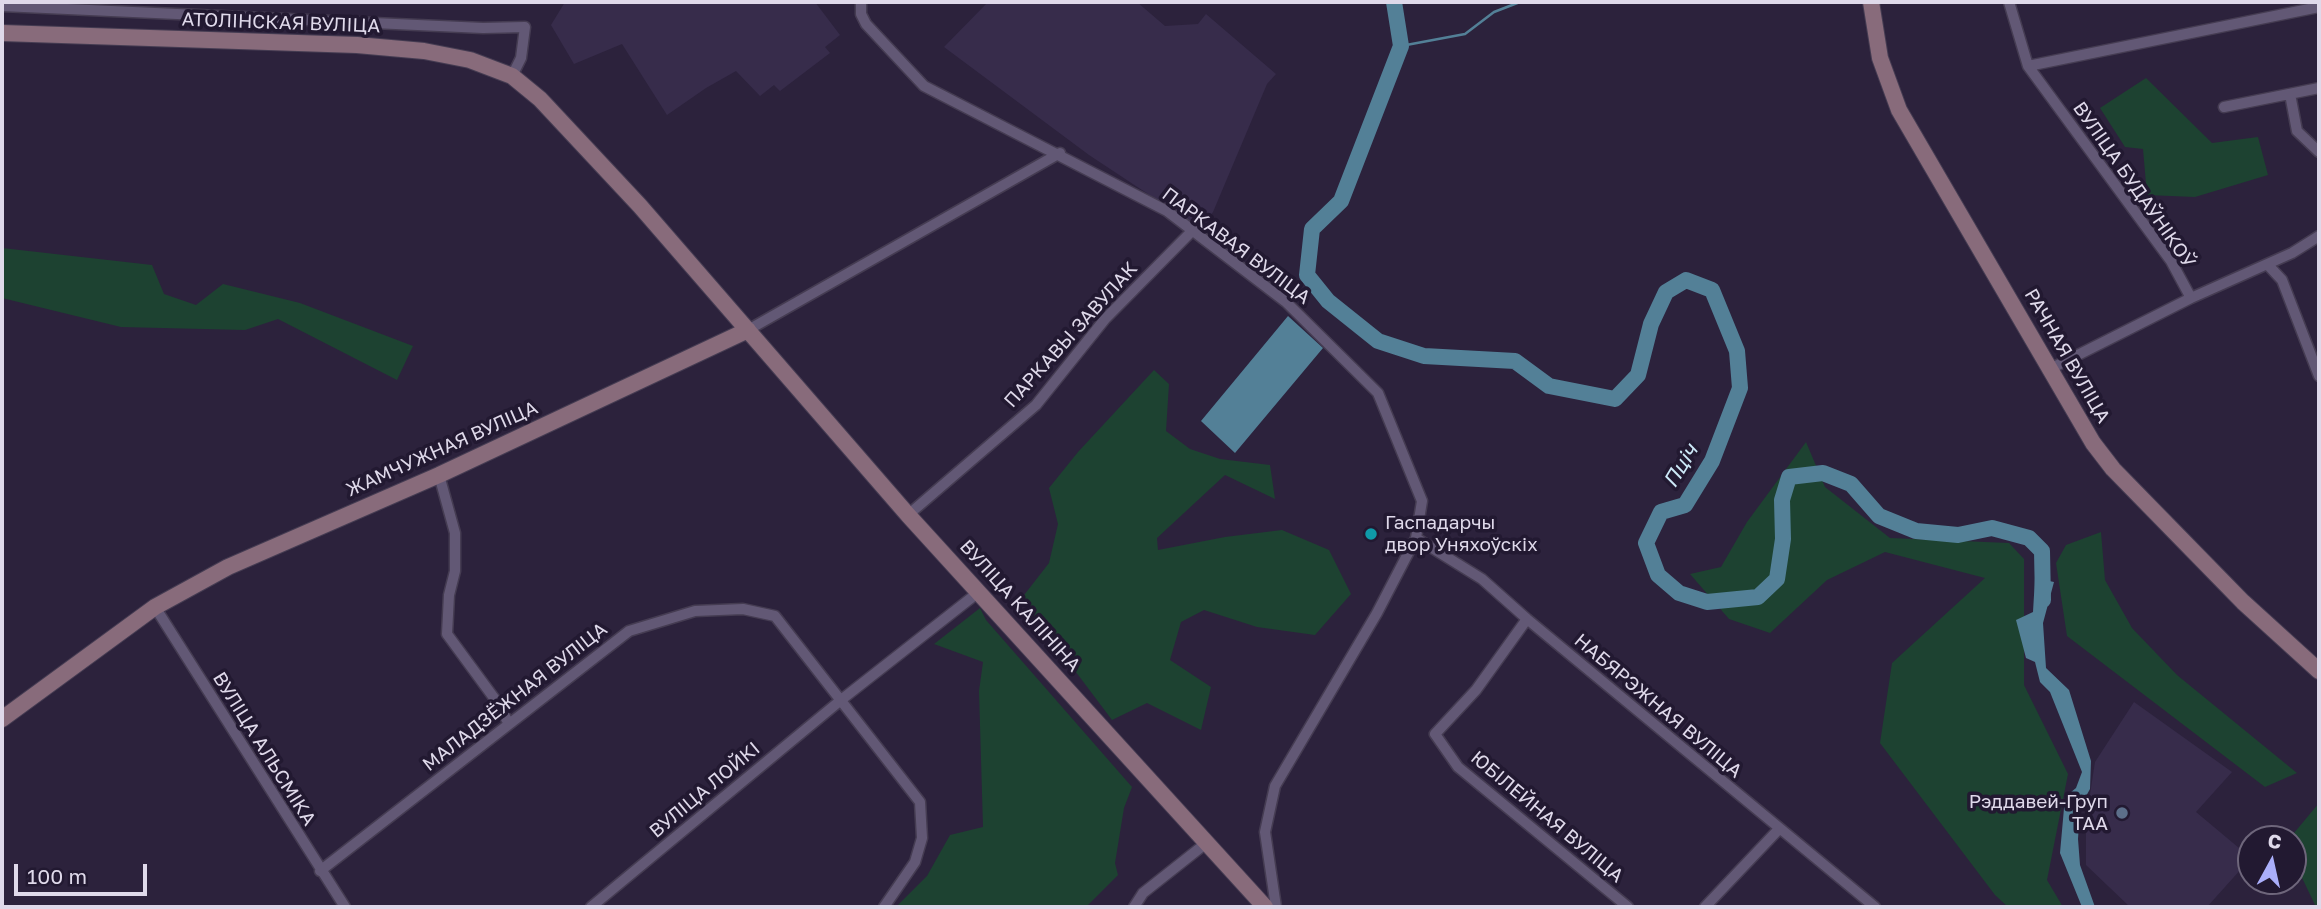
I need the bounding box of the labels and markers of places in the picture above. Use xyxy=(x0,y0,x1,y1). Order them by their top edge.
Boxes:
place label: Гаспадарчы двор Уняхоўскіх xyxy=(1385,512,1538,556)
marker: Гаспадарчы двор Уняхоўскіх xyxy=(1363,526,1379,542)
place label: Рэддавей-Груп ТАА xyxy=(1969,791,2108,835)
marker: Рэддавей-Груп ТАА xyxy=(2114,805,2130,821)

